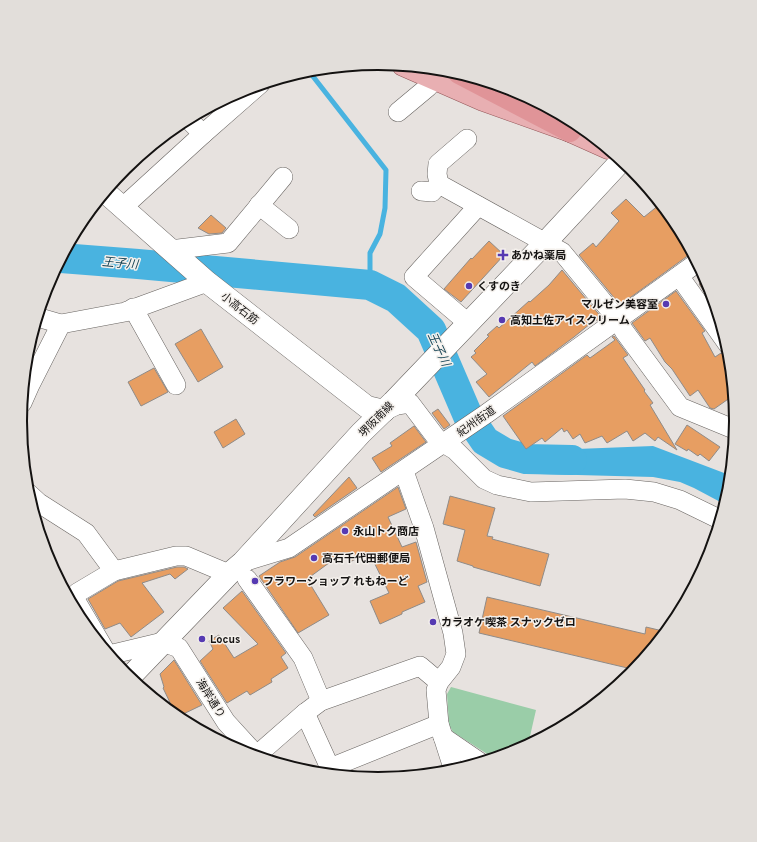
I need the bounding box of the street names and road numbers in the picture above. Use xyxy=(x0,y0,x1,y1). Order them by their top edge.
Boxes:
street label: 小高石筋 xyxy=(218,290,261,328)
street label: 堺阪南線 xyxy=(356,399,397,440)
street label: 紀州街道 xyxy=(455,403,499,440)
street label: 海岸通り xyxy=(193,676,228,721)

